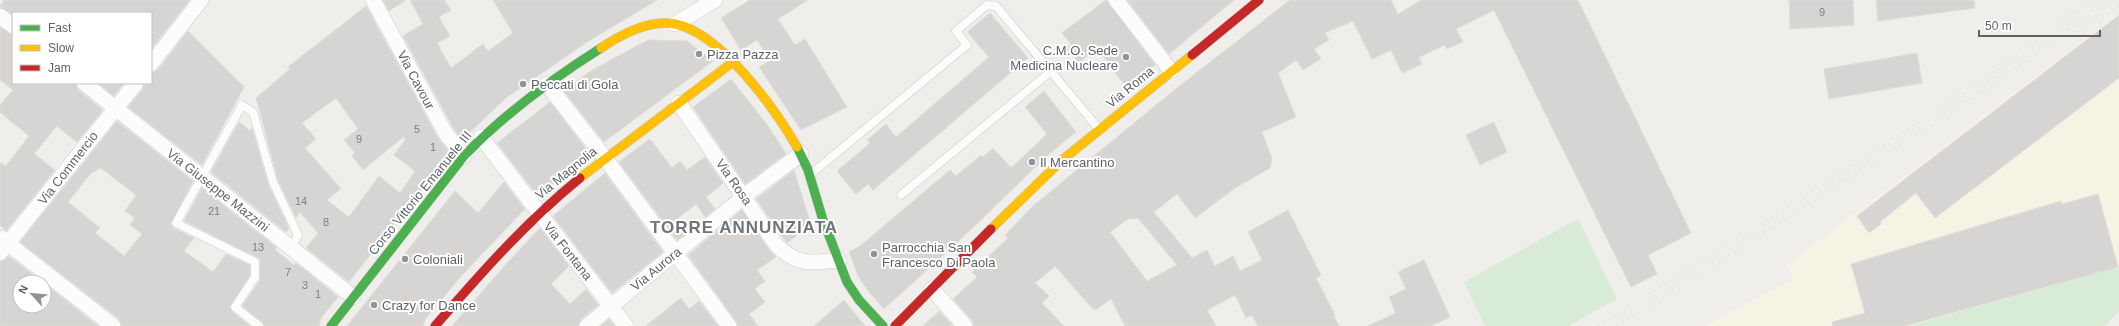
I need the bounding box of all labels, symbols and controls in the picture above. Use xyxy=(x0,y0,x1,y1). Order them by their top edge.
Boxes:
house number: 9 xyxy=(1819,6,1825,18)
legend xyxy=(12,12,152,84)
scale bar xyxy=(1979,12,2100,38)
text: 50 m xyxy=(1985,19,2012,33)
text: Fast xyxy=(48,21,72,35)
text: Slow xyxy=(48,41,74,55)
place label: C.M.O. Sede Medicina Nucleare xyxy=(1010,43,1118,73)
place label: Pizza Pazza xyxy=(707,47,779,62)
street label: Via Cavour xyxy=(394,48,438,112)
marker: Pizza Pazza xyxy=(694,49,704,59)
marker: C.M.O. Sede Medicina Nucleare xyxy=(1121,52,1131,62)
text: Jam xyxy=(48,61,71,75)
street label: Via Roma xyxy=(1103,63,1157,111)
place label: Peccati di Gola xyxy=(531,77,619,92)
marker: Peccati di Gola xyxy=(518,79,528,89)
house number: 5 xyxy=(414,123,420,135)
street label: Via Commercio xyxy=(35,128,101,208)
street label: Corso Vittorio Emanuele III xyxy=(365,128,475,258)
house number: 9 xyxy=(356,133,362,145)
house number: 1 xyxy=(430,141,436,153)
street label: Via Magnolia xyxy=(532,143,600,202)
street label: Via Giuseppe Mazzini xyxy=(164,145,272,235)
place label: Il Mercantino xyxy=(1040,155,1114,170)
street label: Via Rosa xyxy=(713,156,756,208)
marker: Il Mercantino xyxy=(1027,157,1037,167)
house number: 14 xyxy=(295,195,307,207)
house number: 21 xyxy=(208,205,220,217)
house number: 8 xyxy=(323,216,329,228)
district label: TORRE ANNUNZIATA xyxy=(650,218,838,237)
street label: Via Fontana xyxy=(541,219,596,284)
place label: Parrocchia San Francesco Di Paola xyxy=(882,240,996,270)
house number: 13 xyxy=(252,241,264,253)
street label: Via Aurora xyxy=(628,244,685,294)
marker: Parrocchia San Francesco Di Paola xyxy=(869,249,879,259)
place label: Coloniali xyxy=(413,252,463,267)
marker: Coloniali xyxy=(400,254,410,264)
house number: 7 xyxy=(285,266,291,278)
north arrow xyxy=(12,274,52,314)
house number: 3 xyxy=(302,279,308,291)
text: N xyxy=(16,283,30,296)
house number: 1 xyxy=(315,288,321,300)
place label: Crazy for Dance xyxy=(382,298,476,313)
marker: Crazy for Dance xyxy=(369,300,379,310)

